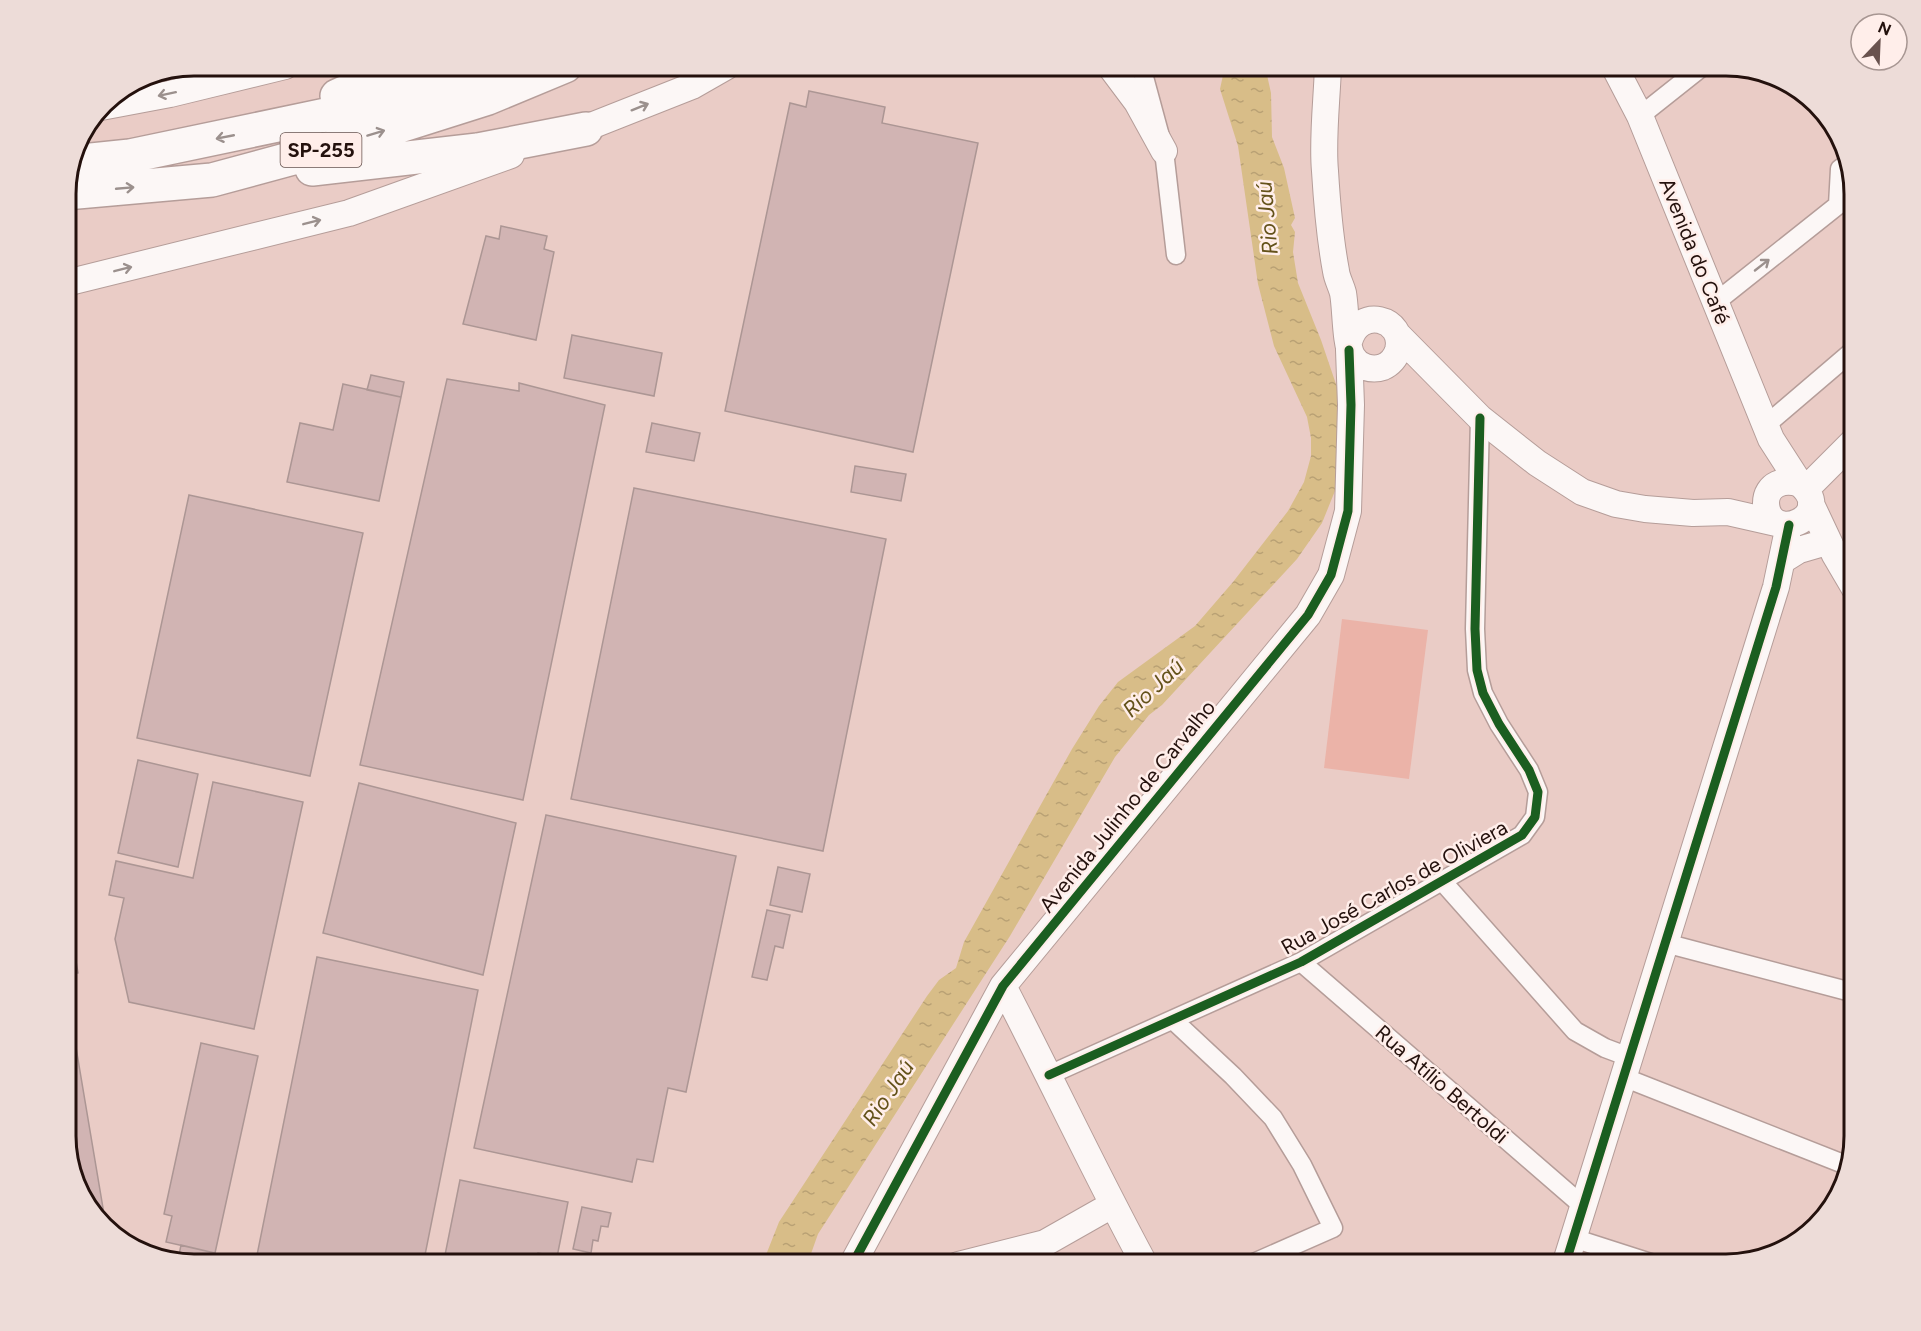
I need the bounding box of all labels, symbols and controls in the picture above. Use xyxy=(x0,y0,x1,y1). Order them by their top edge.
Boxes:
north arrow xyxy=(1849,12,1909,72)
text: N xyxy=(1875,17,1894,40)
one-way arrow xyxy=(158,89,177,101)
one-way arrow xyxy=(630,101,649,112)
one-way arrow xyxy=(366,127,385,138)
one-way arrow xyxy=(215,132,235,143)
road number: SP-255 xyxy=(280,133,362,167)
street label: Avenida do Café xyxy=(1654,174,1736,328)
water label: Rio Jaú xyxy=(1250,180,1284,256)
one-way arrow xyxy=(114,182,134,193)
one-way arrow xyxy=(302,215,321,227)
one-way arrow xyxy=(1754,259,1770,272)
one-way arrow xyxy=(113,262,132,274)
water label: Rio Jaú xyxy=(1117,653,1189,723)
street label: Avenida Julinho de Carvalho xyxy=(1034,695,1220,917)
street label: Rua José Carlos de Oliviera xyxy=(1277,814,1511,960)
street label: Rua Atílio Bertoldi xyxy=(1370,1019,1514,1149)
water label: Rio Jaú xyxy=(856,1055,920,1131)

